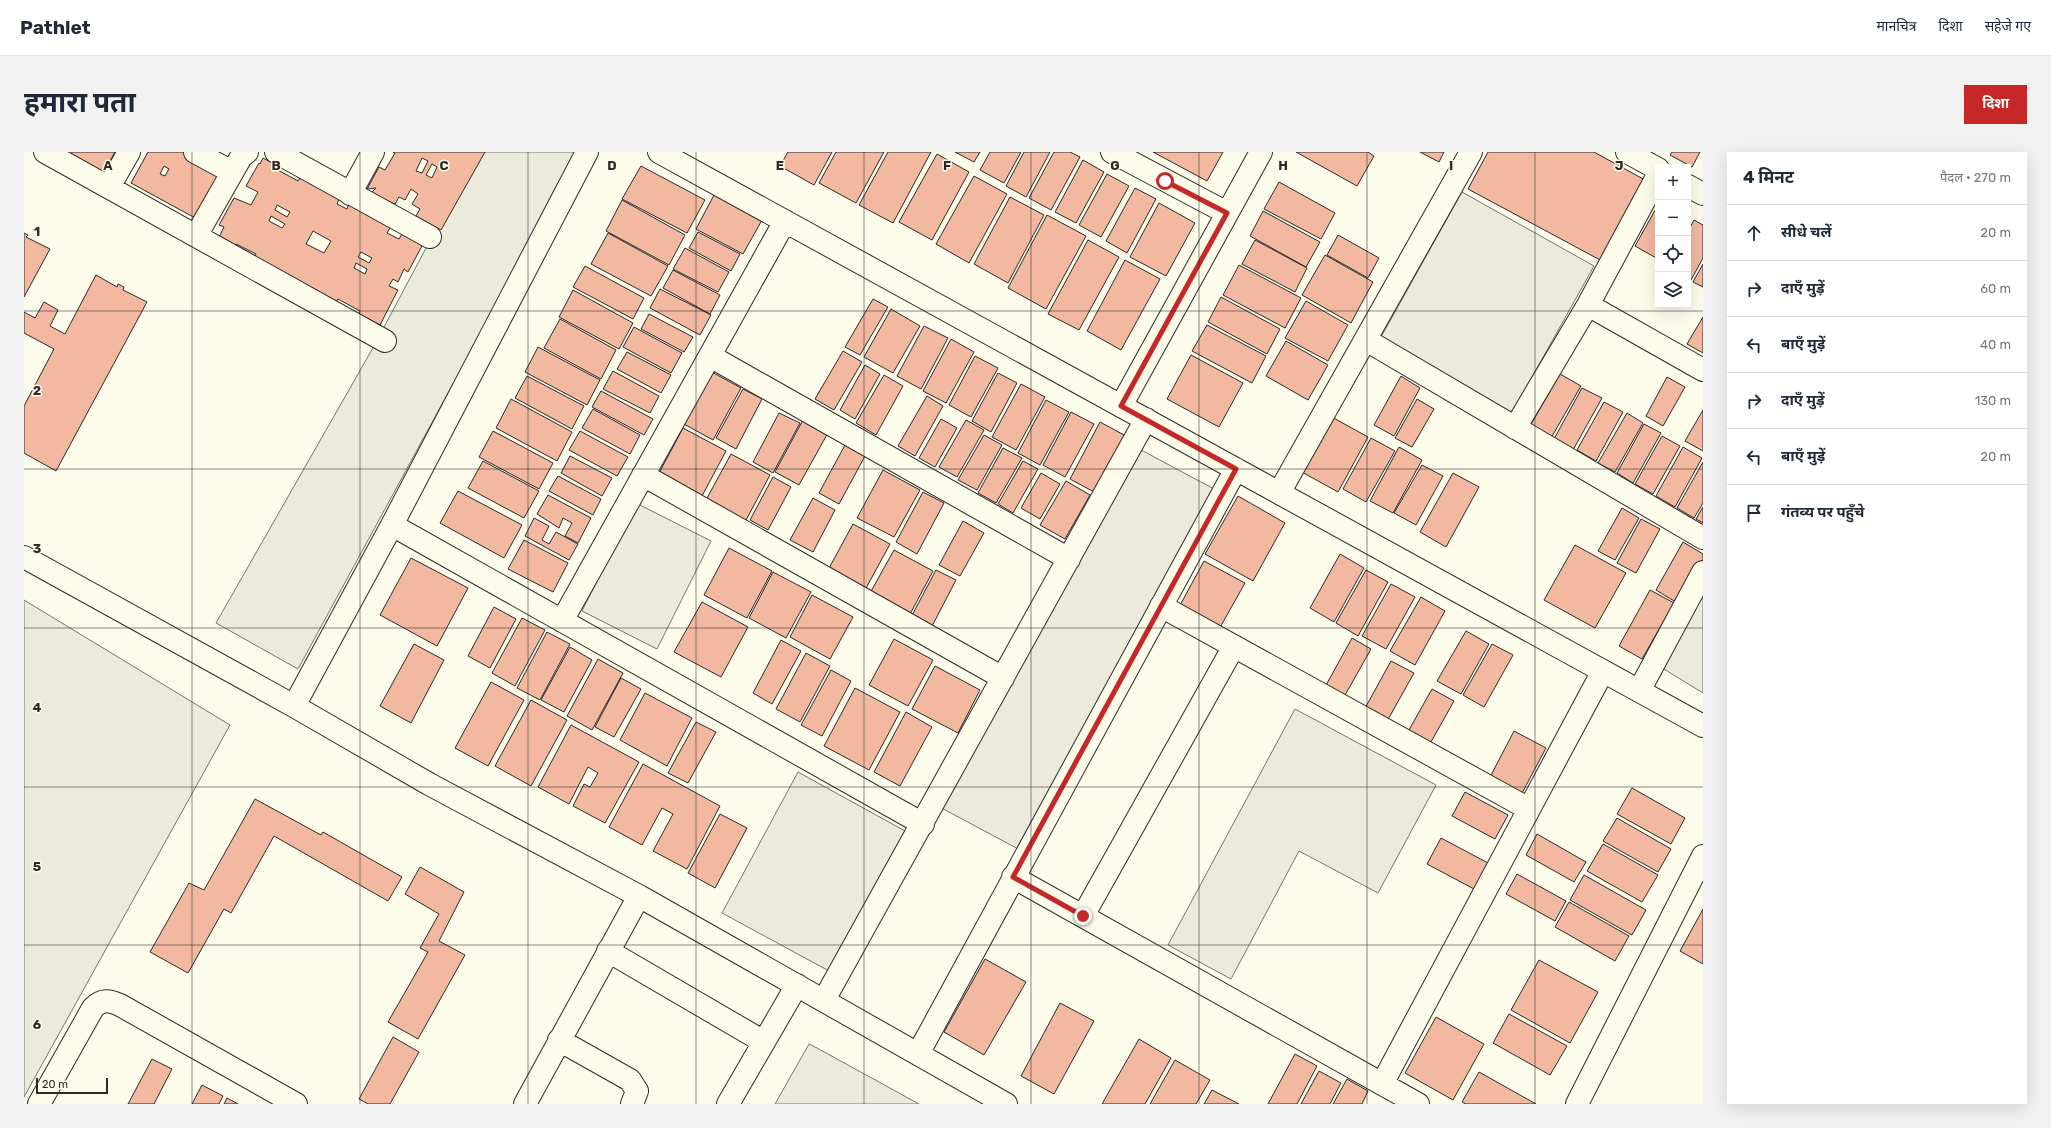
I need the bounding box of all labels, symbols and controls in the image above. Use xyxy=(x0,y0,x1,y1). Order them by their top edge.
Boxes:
text: Pathlet xyxy=(20,16,91,39)
text: मानचित्र xyxy=(1876,18,1916,35)
text: दिशा xyxy=(1938,18,1963,35)
text: सहेजे गए xyxy=(1985,18,2031,35)
button: दिशा xyxy=(1964,85,2027,124)
text: हमारा पता xyxy=(24,86,136,119)
text: A xyxy=(103,158,113,173)
text: B xyxy=(271,158,281,173)
text: C xyxy=(439,158,449,173)
text: D xyxy=(607,158,617,173)
text: E xyxy=(776,158,784,173)
text: F xyxy=(943,158,951,173)
text: G xyxy=(1110,158,1120,173)
text: H xyxy=(1278,158,1288,173)
text: I xyxy=(1449,158,1453,173)
text: J xyxy=(1615,158,1623,173)
map controls xyxy=(1655,164,1691,308)
button: + xyxy=(1655,164,1691,200)
text: 4 मिनट xyxy=(1743,167,1794,187)
text: पैदल · 270 m xyxy=(1940,170,2011,185)
route start xyxy=(1156,172,1174,190)
button: − xyxy=(1655,200,1691,236)
icon: ahead xyxy=(1743,222,1765,244)
text: सीधे चलें xyxy=(1781,223,1831,241)
text: 1 xyxy=(34,224,40,239)
text: 20 m xyxy=(1980,225,2011,240)
button: locate xyxy=(1655,236,1691,272)
button: layers xyxy=(1655,272,1691,308)
icon: right xyxy=(1743,278,1765,300)
text: दाएँ मुड़ें xyxy=(1781,279,1824,297)
text: 60 m xyxy=(1980,281,2011,296)
icon: left xyxy=(1743,334,1765,356)
text: बाएँ मुड़ें xyxy=(1781,335,1825,353)
text: 40 m xyxy=(1980,337,2011,352)
text: 2 xyxy=(33,383,41,398)
icon: right xyxy=(1743,390,1765,412)
text: दाएँ मुड़ें xyxy=(1781,391,1824,409)
text: 130 m xyxy=(1975,393,2011,408)
icon: left xyxy=(1743,446,1765,468)
text: बाएँ मुड़ें xyxy=(1781,447,1825,465)
text: 20 m xyxy=(1980,449,2011,464)
icon: arrive xyxy=(1743,502,1765,524)
text: गंतव्य पर पहुँचे xyxy=(1781,503,1865,521)
text: 3 xyxy=(33,541,42,556)
text: 4 xyxy=(33,700,42,715)
text: 5 xyxy=(33,859,41,874)
route end xyxy=(1074,907,1092,925)
text: 6 xyxy=(33,1017,42,1032)
scale bar xyxy=(36,1076,108,1095)
text: 20 m xyxy=(42,1078,68,1091)

